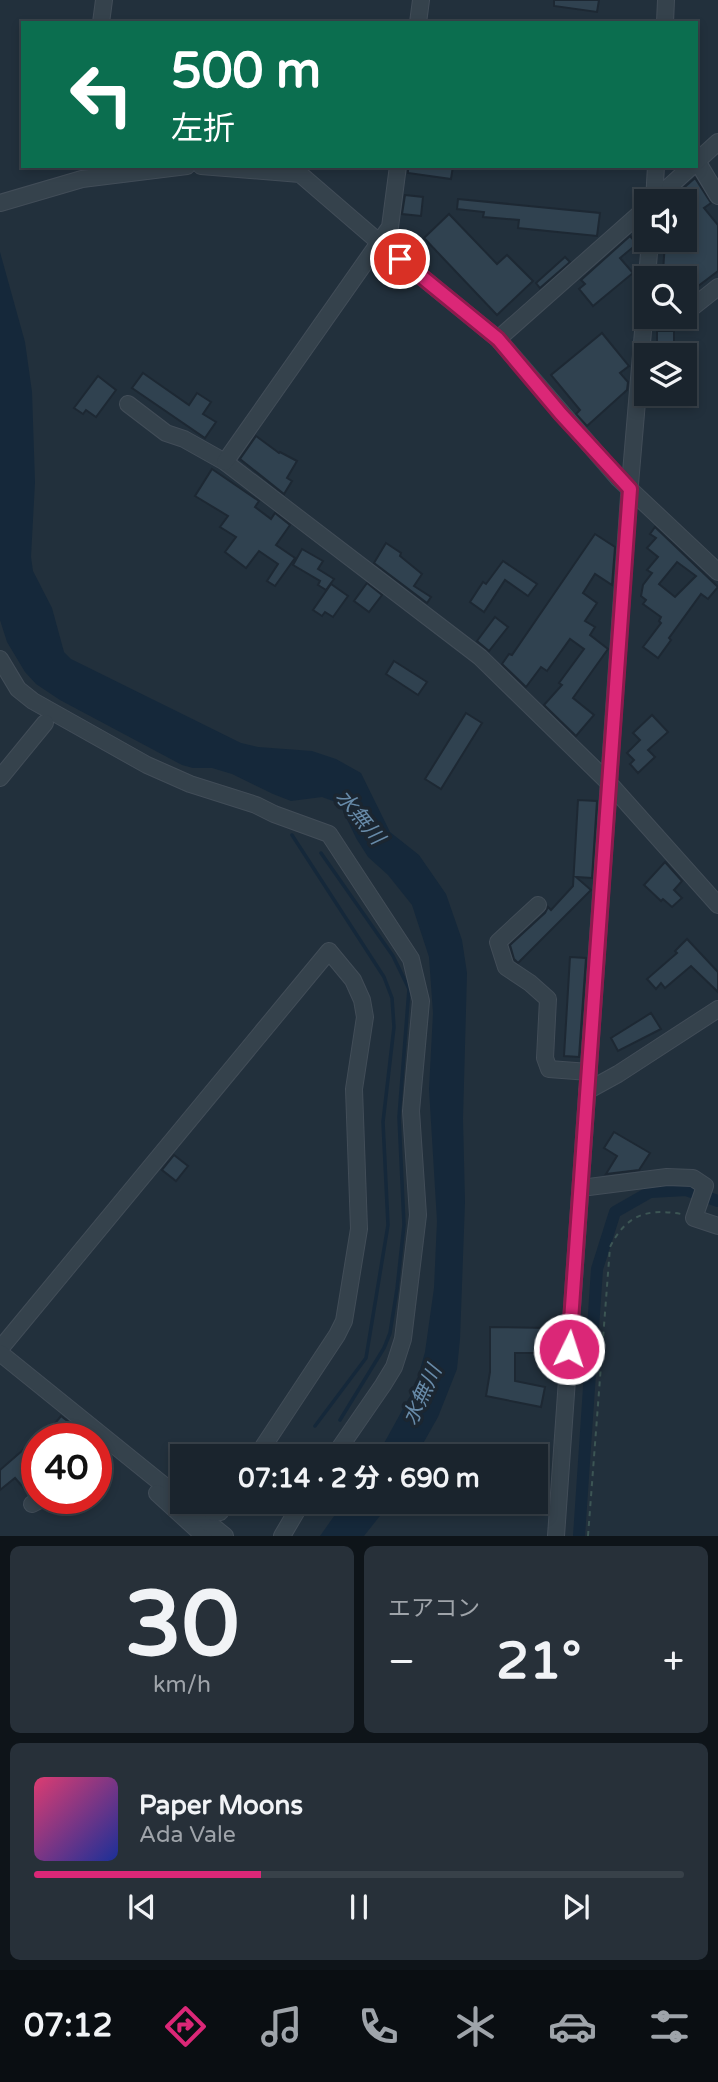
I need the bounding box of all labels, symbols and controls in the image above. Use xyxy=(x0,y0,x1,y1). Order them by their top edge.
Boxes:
text: 500 m xyxy=(171,42,321,101)
icon: left xyxy=(56,49,147,140)
text: 左折 xyxy=(171,110,235,148)
map controls xyxy=(634,189,697,406)
button: sound xyxy=(634,189,697,252)
pin xyxy=(370,229,430,289)
icon: arrive xyxy=(381,240,419,278)
button: search xyxy=(634,266,697,329)
button: layers xyxy=(634,343,697,406)
water label: 水無川 xyxy=(330,785,390,851)
position arrow xyxy=(532,1312,606,1386)
water label: 水無川 xyxy=(398,1360,448,1429)
speed limit sign: 40 xyxy=(21,1423,112,1514)
text: 07:14 · 2 分 · 690 m xyxy=(238,1463,480,1494)
text: 30 xyxy=(125,1570,239,1680)
text: エアコン xyxy=(388,1595,480,1623)
text: 21° xyxy=(496,1630,581,1693)
text: − xyxy=(388,1639,415,1685)
text: + xyxy=(663,1639,684,1685)
text: km/h xyxy=(153,1671,211,1699)
text: Paper Moons xyxy=(139,1790,303,1821)
text: Ada Vale xyxy=(139,1821,236,1849)
icon: previous xyxy=(123,1888,161,1926)
icon: pause xyxy=(340,1888,378,1926)
icon: next xyxy=(557,1888,595,1926)
icon: directions xyxy=(161,2002,210,2051)
icon: music xyxy=(257,2002,306,2051)
icon: phone xyxy=(354,2002,403,2051)
icon: climate xyxy=(451,2002,500,2051)
icon: car xyxy=(548,2002,597,2051)
icon: filters xyxy=(645,2002,694,2051)
text: 07:12 xyxy=(24,2007,113,2045)

